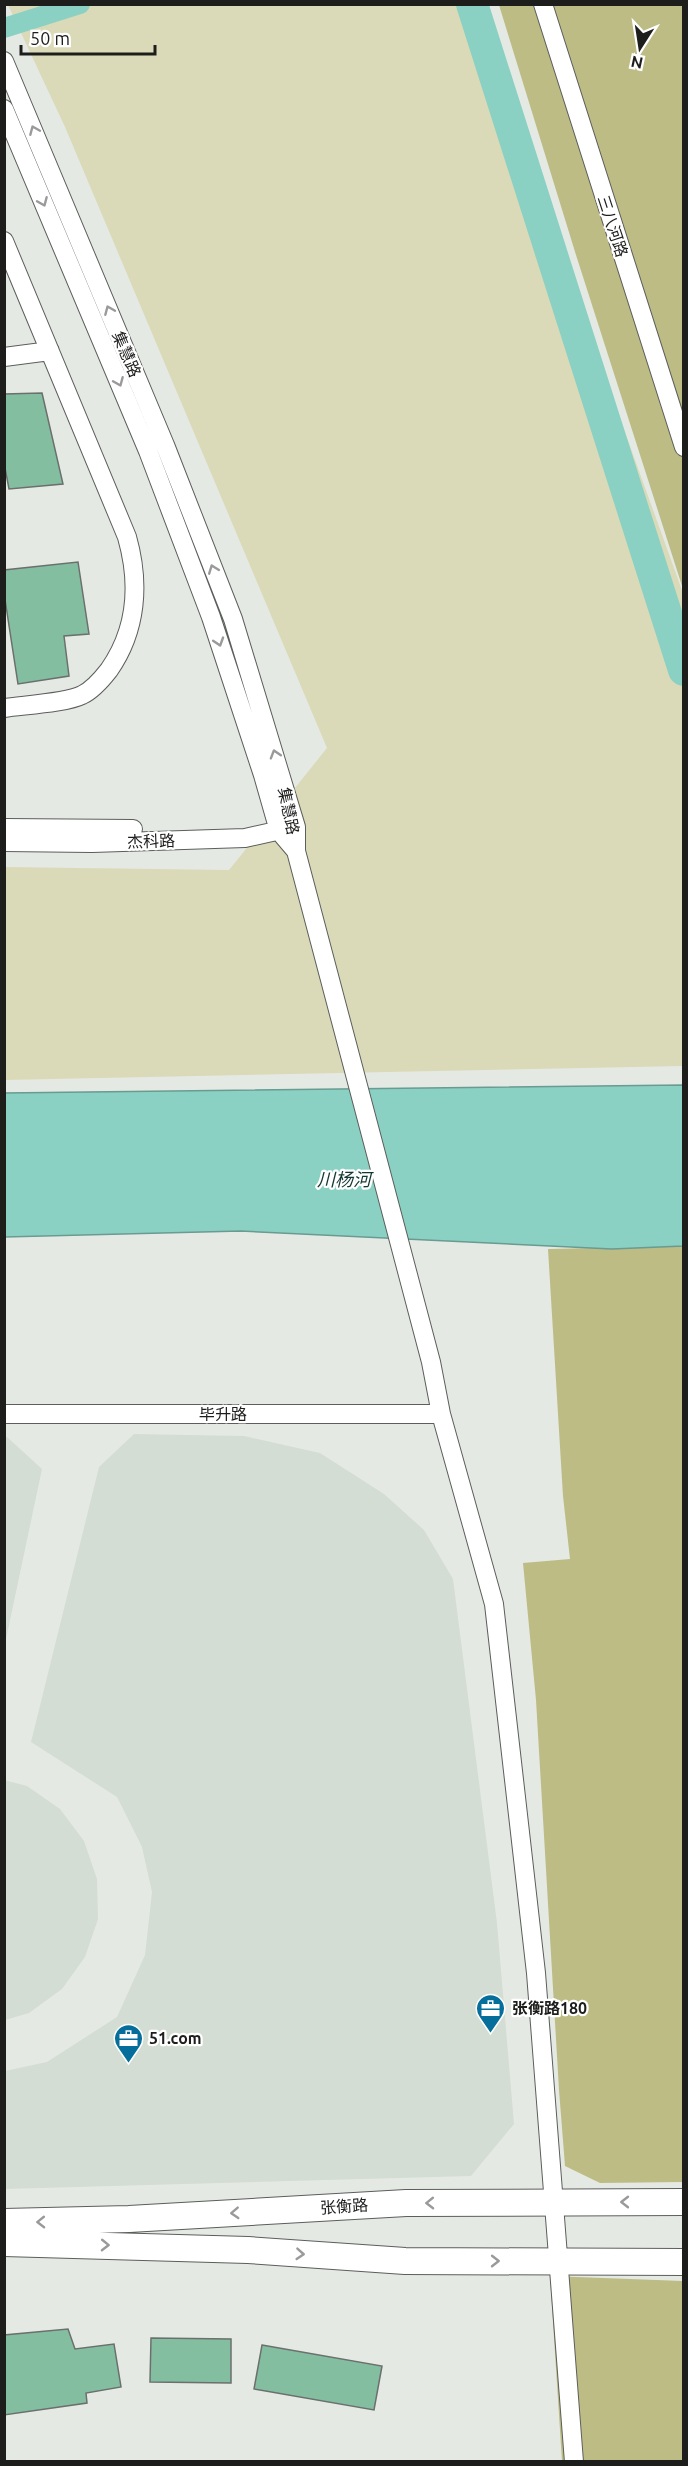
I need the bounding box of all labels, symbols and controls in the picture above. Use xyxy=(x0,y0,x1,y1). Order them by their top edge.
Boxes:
scale bar xyxy=(21,18,154,56)
north arrow xyxy=(610,18,670,78)
text: 50 m xyxy=(30,28,70,48)
text: N xyxy=(629,53,645,73)
one-way arrow xyxy=(29,125,41,136)
street label: 三八河路 xyxy=(595,193,631,259)
one-way arrow xyxy=(36,196,48,207)
one-way arrow xyxy=(104,305,116,316)
street label: 集慧路 xyxy=(109,328,145,380)
one-way arrow xyxy=(111,376,123,387)
one-way arrow xyxy=(208,564,221,574)
one-way arrow xyxy=(212,636,224,647)
one-way arrow xyxy=(270,749,282,760)
street label: 集慧路 xyxy=(275,786,303,836)
street label: 杰科路 xyxy=(127,831,175,851)
water label: 川杨河 xyxy=(317,1169,374,1189)
street label: 毕升路 xyxy=(199,1405,247,1423)
office icon: 张衡路180 xyxy=(475,1992,507,2034)
place label: 张衡路180 xyxy=(512,1999,587,2017)
office icon: 51.com xyxy=(112,2022,144,2064)
place label: 51.com xyxy=(149,2029,202,2047)
street label: 张衡路 xyxy=(319,2195,369,2217)
one-way arrow xyxy=(621,2196,630,2208)
one-way arrow xyxy=(426,2197,435,2209)
one-way arrow xyxy=(231,2207,240,2220)
one-way arrow xyxy=(36,2215,45,2228)
one-way arrow xyxy=(100,2239,109,2251)
one-way arrow xyxy=(295,2247,304,2260)
one-way arrow xyxy=(490,2255,499,2267)

